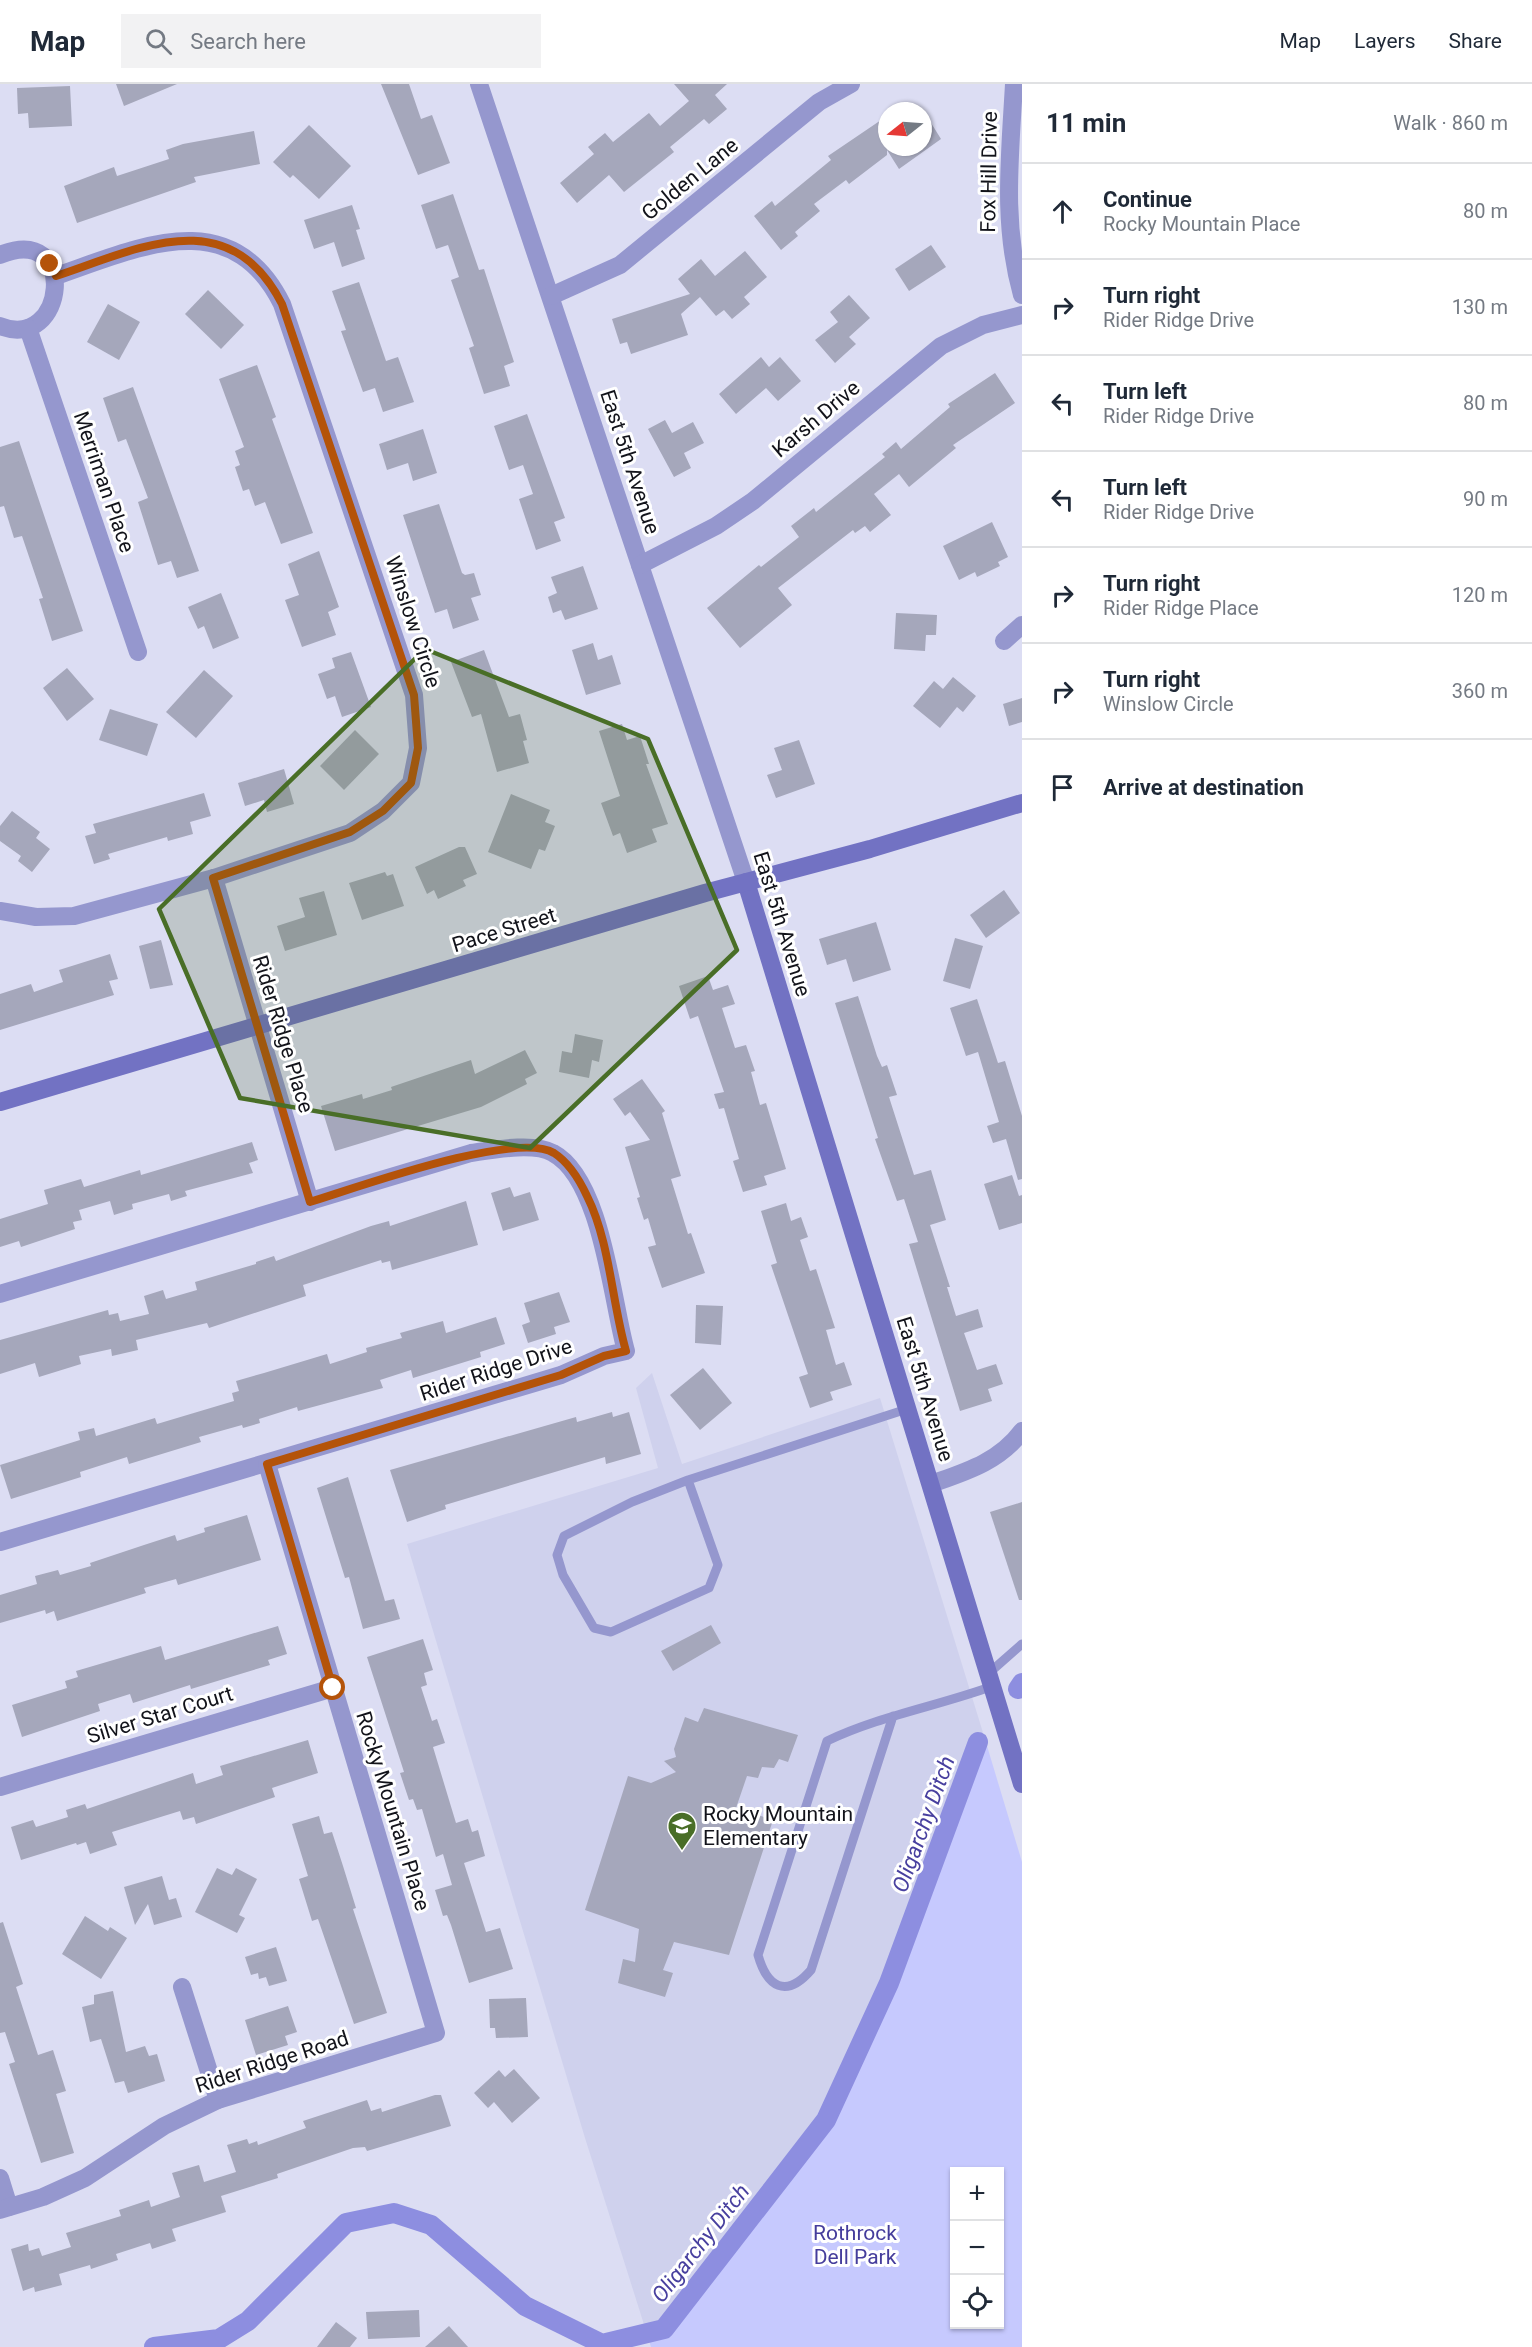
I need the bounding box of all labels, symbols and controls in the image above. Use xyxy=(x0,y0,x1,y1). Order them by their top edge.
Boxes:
search box xyxy=(121,14,541,68)
text: Map xyxy=(30,25,85,58)
icon: search xyxy=(142,25,175,58)
text: Search here xyxy=(190,29,306,54)
text: Map xyxy=(1279,29,1321,53)
text: Layers xyxy=(1354,29,1415,53)
text: Share xyxy=(1448,29,1502,53)
north arrow xyxy=(878,102,932,156)
text: 11 min xyxy=(1046,108,1126,138)
street label: Fox Hill Drive xyxy=(976,111,1002,233)
text: Walk · 860 m xyxy=(1393,111,1508,135)
street label: Golden Lane xyxy=(637,133,743,225)
text: Continue xyxy=(1103,187,1192,212)
icon: ahead xyxy=(1046,195,1079,228)
text: 80 m xyxy=(1463,199,1508,223)
text: Rocky Mountain Place xyxy=(1103,212,1300,236)
route end xyxy=(36,250,62,276)
text: Turn right xyxy=(1103,283,1200,308)
icon: right xyxy=(1046,291,1079,324)
text: 130 m xyxy=(1452,295,1508,319)
text: Rider Ridge Drive xyxy=(1103,308,1254,332)
street label: Karsh Drive xyxy=(767,376,865,462)
text: Turn left xyxy=(1103,379,1187,404)
street label: East 5th Avenue xyxy=(595,387,665,537)
icon: left xyxy=(1046,387,1079,420)
text: 80 m xyxy=(1463,391,1508,415)
text: Rider Ridge Drive xyxy=(1103,404,1254,428)
street label: Merriman Place xyxy=(69,408,139,556)
text: Turn left xyxy=(1103,475,1187,500)
icon: left xyxy=(1046,483,1079,516)
text: 90 m xyxy=(1463,487,1508,511)
text: Rider Ridge Drive xyxy=(1103,500,1254,524)
street label: Winslow Circle xyxy=(380,553,446,691)
text: Turn right xyxy=(1103,571,1200,596)
icon: right xyxy=(1046,579,1079,612)
text: 120 m xyxy=(1452,583,1508,607)
text: Rider Ridge Place xyxy=(1103,596,1259,620)
text: Turn right xyxy=(1103,667,1200,692)
icon: right xyxy=(1046,675,1079,708)
text: 360 m xyxy=(1452,679,1508,703)
text: Winslow Circle xyxy=(1103,692,1234,716)
icon: arrive xyxy=(1046,771,1079,804)
text: Arrive at destination xyxy=(1103,775,1304,800)
street label: East 5th Avenue xyxy=(749,849,815,999)
street label: Pace Street xyxy=(449,903,559,957)
street label: Rider Ridge Place xyxy=(248,952,318,1116)
street label: East 5th Avenue xyxy=(892,1314,958,1464)
street label: Rider Ridge Drive xyxy=(417,1334,575,1406)
route start xyxy=(319,1674,345,1700)
street label: Silver Star Court xyxy=(84,1681,236,1749)
street label: Rocky Mountain Place xyxy=(351,1708,435,1914)
water label: Oligarchy Ditch xyxy=(887,1753,960,1896)
place label: Rocky Mountain Elementary xyxy=(703,1802,853,1850)
school or university icon: Rocky Mountain Elementary xyxy=(666,1810,698,1852)
street label: Rider Ridge Road xyxy=(192,2026,352,2098)
map controls xyxy=(950,2167,1004,2329)
button: + xyxy=(950,2167,1004,2221)
water label: Oligarchy Ditch xyxy=(646,2179,754,2307)
park label: Rothrock Dell Park xyxy=(813,2221,897,2269)
button: − xyxy=(950,2221,1004,2275)
button: locate xyxy=(950,2275,1004,2329)

